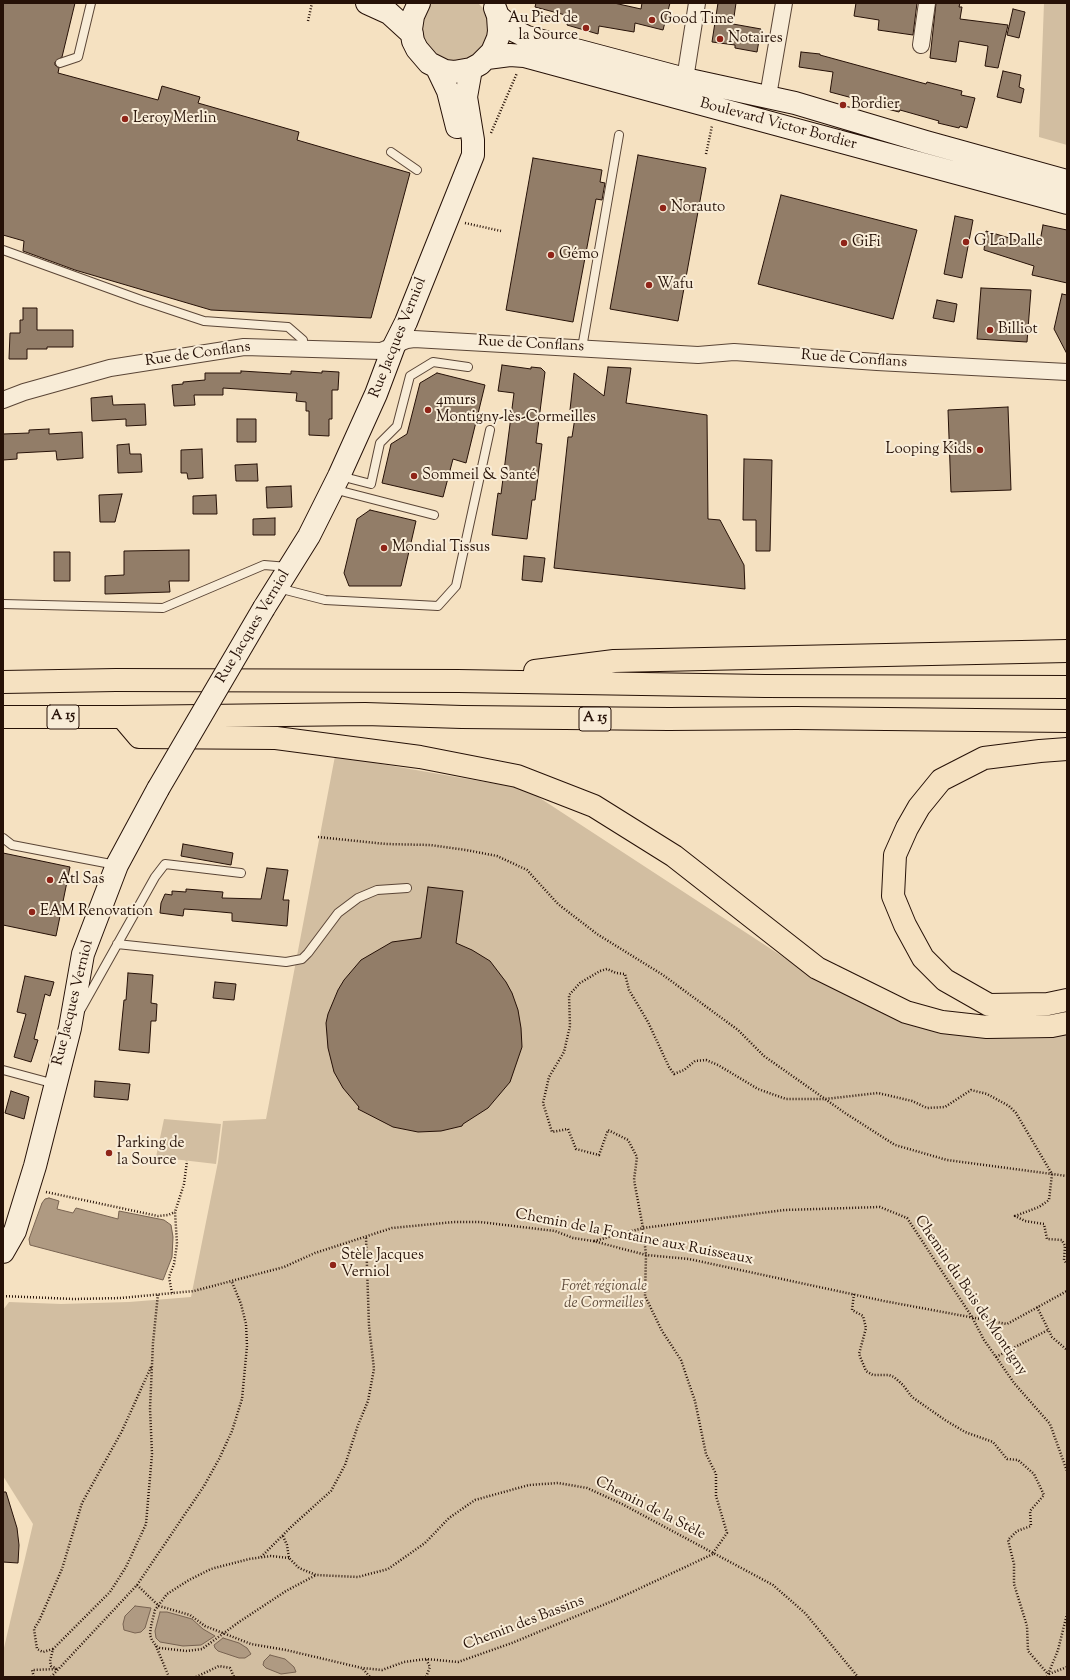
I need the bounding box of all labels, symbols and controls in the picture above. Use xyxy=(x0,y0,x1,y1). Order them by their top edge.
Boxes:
place label: Au Pied de la Source xyxy=(508,10,578,45)
place label: Good Time xyxy=(660,11,734,29)
marker: Good Time xyxy=(647,15,657,25)
marker: Au Pied de la Source xyxy=(581,23,591,33)
place label: Notaires xyxy=(728,30,783,48)
marker: Notaires xyxy=(715,34,725,44)
street label: Boulevard Victor Bordier xyxy=(698,95,858,155)
place label: Bordier xyxy=(851,96,900,114)
marker: Bordier xyxy=(838,100,848,110)
place label: Leroy Merlin xyxy=(133,110,217,128)
marker: Leroy Merlin xyxy=(120,114,130,124)
place label: Norauto xyxy=(671,199,725,217)
marker: Norauto xyxy=(658,203,668,213)
place label: G La Dalle xyxy=(974,233,1043,251)
place label: GiFi xyxy=(852,234,881,252)
marker: G La Dalle xyxy=(961,237,971,247)
marker: GiFi xyxy=(839,238,849,248)
place label: Gémo xyxy=(559,246,599,264)
marker: Gémo xyxy=(546,250,556,260)
street label: Rue Jacques Verniol xyxy=(367,275,431,401)
place label: Wafu xyxy=(657,276,694,294)
marker: Wafu xyxy=(644,280,654,290)
place label: Billiot xyxy=(998,321,1038,339)
marker: Billiot xyxy=(985,325,995,335)
street label: Rue de Conflans xyxy=(477,333,585,357)
street label: Rue de Conflans xyxy=(144,339,252,371)
street label: Rue de Conflans xyxy=(800,347,908,373)
place label: 4murs Montigny-lès-Cormeilles xyxy=(436,392,596,427)
marker: 4murs Montigny-lès-Cormeilles xyxy=(423,405,433,415)
place label: Looping Kids xyxy=(885,441,972,459)
marker: Looping Kids xyxy=(975,445,985,455)
place label: Sommeil & Santé xyxy=(422,467,537,485)
marker: Sommeil & Santé xyxy=(409,471,419,481)
place label: Mondial Tissus xyxy=(392,539,490,557)
marker: Mondial Tissus xyxy=(379,543,389,553)
street label: Rue Jacques Verniol xyxy=(213,567,295,687)
road number: A 15 xyxy=(47,705,79,729)
road number: A 15 xyxy=(579,707,611,731)
place label: Atl Sas xyxy=(58,871,104,889)
marker: Atl Sas xyxy=(45,875,55,885)
place label: EAM Renovation xyxy=(40,903,153,921)
marker: EAM Renovation xyxy=(27,907,37,917)
street label: Rue Jacques Verniol xyxy=(50,938,98,1068)
place label: Parking de la Source xyxy=(117,1135,184,1170)
marker: Parking de la Source xyxy=(104,1148,114,1158)
street label: Chemin de la Fontaine aux Ruisseaux xyxy=(514,1206,754,1270)
street label: Chemin du Bois de Montigny xyxy=(910,1213,1030,1379)
place label: Stèle Jacques Verniol xyxy=(341,1247,424,1282)
marker: Stèle Jacques Verniol xyxy=(328,1260,338,1270)
park label: Forêt régionale de Cormeilles xyxy=(561,1278,647,1313)
street label: Chemin de la Stèle xyxy=(592,1473,708,1545)
street label: Chemin des Bassins xyxy=(461,1593,587,1655)

